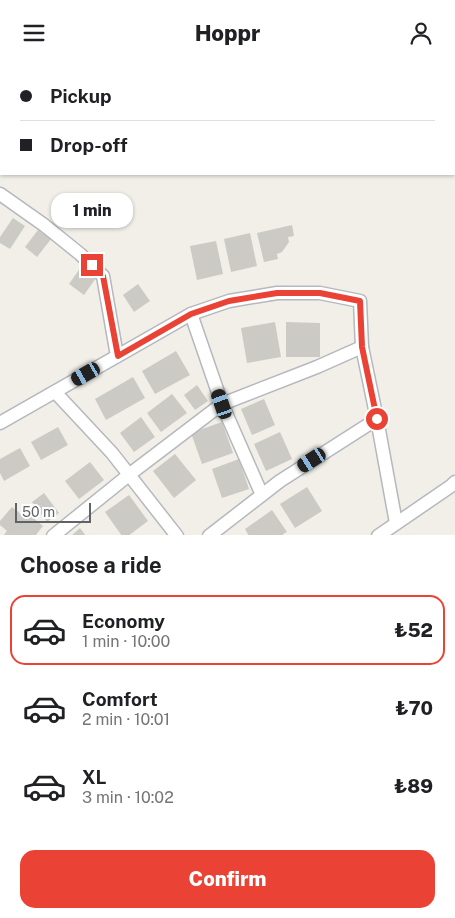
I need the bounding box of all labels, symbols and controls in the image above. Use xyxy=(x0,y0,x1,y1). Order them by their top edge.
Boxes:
icon: menu xyxy=(20,19,48,47)
icon: person xyxy=(407,19,435,47)
text: Hoppr xyxy=(195,20,260,46)
text: Pickup xyxy=(50,85,112,107)
text: Drop-off xyxy=(50,134,127,156)
callout: 1 min xyxy=(51,193,133,227)
text: 1 min xyxy=(72,201,112,220)
route end xyxy=(81,254,103,276)
car xyxy=(69,360,102,388)
car xyxy=(210,387,233,421)
route start xyxy=(366,408,388,430)
car xyxy=(295,446,328,474)
scale bar xyxy=(15,501,91,524)
text: 50 m xyxy=(22,504,55,520)
text: Choose a ride xyxy=(20,552,162,578)
icon: car xyxy=(22,608,67,653)
text: Economy xyxy=(82,610,165,632)
text: ₺52 xyxy=(394,619,433,641)
text: 1 min · 10:00 xyxy=(82,632,170,651)
icon: car xyxy=(22,686,67,731)
text: Comfort xyxy=(82,688,158,710)
text: ₺70 xyxy=(395,697,433,719)
text: 2 min · 10:01 xyxy=(82,710,170,729)
icon: car xyxy=(22,764,67,809)
text: XL xyxy=(82,766,107,788)
text: ₺89 xyxy=(394,775,433,797)
text: 3 min · 10:02 xyxy=(82,788,174,807)
button: Confirm xyxy=(20,850,435,908)

